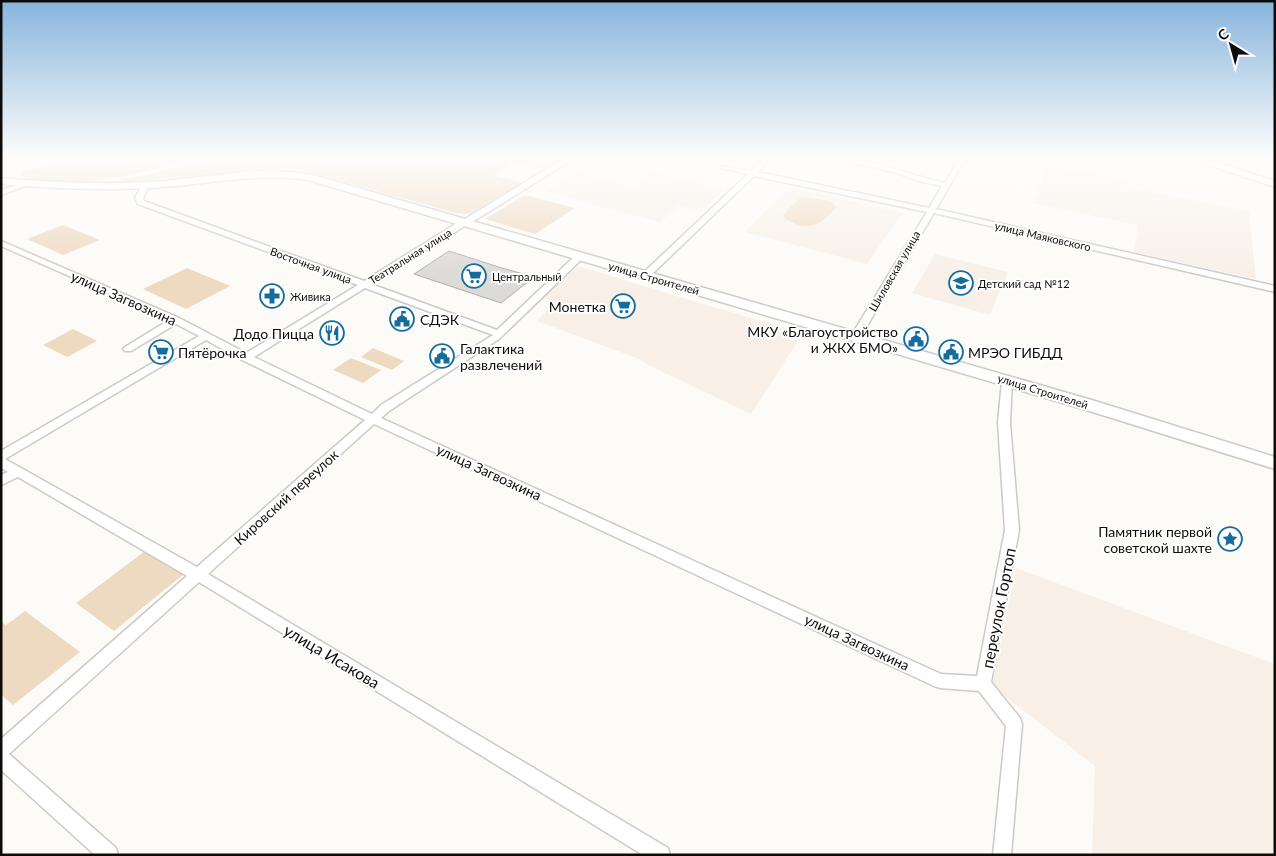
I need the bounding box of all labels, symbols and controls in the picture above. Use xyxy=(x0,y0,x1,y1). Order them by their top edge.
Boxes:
north arrow xyxy=(1206,20,1256,70)
text: С xyxy=(1214,24,1232,44)
street label: улица Маяковского xyxy=(994,219,1092,253)
street label: Театральная улица xyxy=(366,225,454,287)
street label: Шиловская улица xyxy=(866,228,922,314)
street label: Восточная улица xyxy=(269,244,353,286)
street label: улица Строителей xyxy=(607,259,701,297)
supermarket icon: Центральный xyxy=(461,263,487,289)
street label: улица Загвозкина xyxy=(69,267,179,329)
place label: Центральный xyxy=(492,270,562,283)
school or university icon: Детский сад №12 xyxy=(948,270,974,296)
place label: Детский сад №12 xyxy=(978,277,1070,290)
pharmacy icon: Живика xyxy=(259,283,285,309)
place label: Живика xyxy=(290,290,331,303)
supermarket icon: Монетка xyxy=(610,293,636,319)
place label: Монетка xyxy=(549,298,606,315)
public building icon: СДЭК xyxy=(389,306,415,332)
place label: СДЭК xyxy=(420,311,460,328)
restaurant icon: Додо Пицца xyxy=(319,320,345,346)
place label: МКУ «Благоустройство и ЖКХ БМО» xyxy=(747,323,898,356)
place label: Додо Пицца xyxy=(234,325,314,342)
public building icon: МКУ «Благоустройство и ЖКХ БМО» xyxy=(903,326,929,352)
supermarket icon: Пятёрочка xyxy=(148,339,174,365)
public building icon: МРЭО ГИБДД xyxy=(938,339,964,365)
place label: Галактика развлечений xyxy=(460,340,542,373)
public building icon: Галактика развлечений xyxy=(429,343,455,369)
place label: Пятёрочка xyxy=(178,344,246,361)
place label: МРЭО ГИБДД xyxy=(968,344,1063,361)
street label: улица Строителей xyxy=(996,371,1090,411)
street label: улица Загвозкина xyxy=(434,440,544,504)
street label: Кировский переулок xyxy=(231,445,342,548)
place label: Памятник первой советской шахте xyxy=(1098,523,1212,556)
place icon: Памятник первой советской шахте xyxy=(1217,526,1243,552)
street label: переулок Гортоп xyxy=(977,546,1019,670)
street label: улица Загвозкина xyxy=(802,610,912,674)
street label: улица Исакова xyxy=(281,620,383,692)

